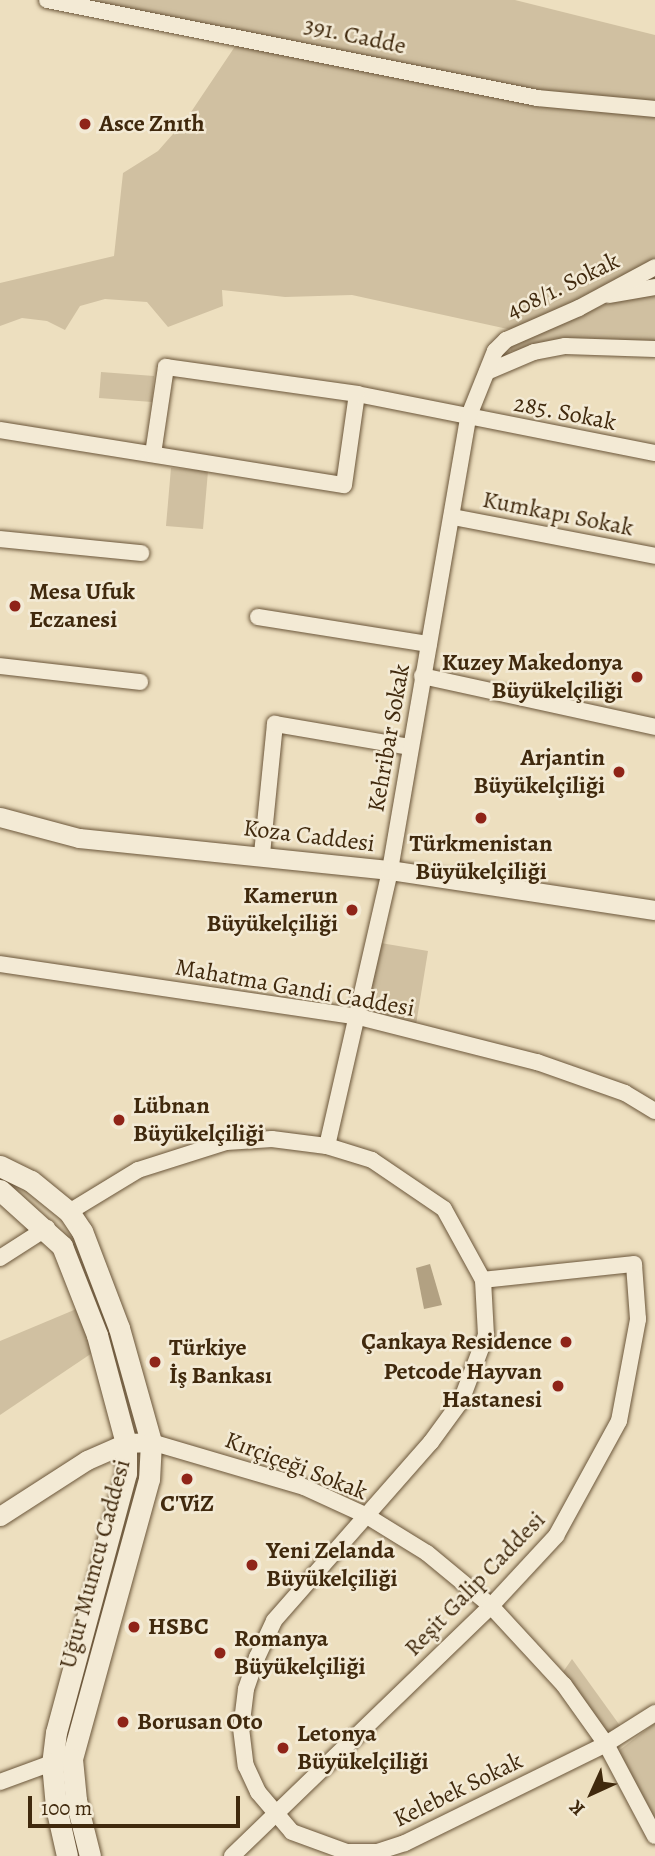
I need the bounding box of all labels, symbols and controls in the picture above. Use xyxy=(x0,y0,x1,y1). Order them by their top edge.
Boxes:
street label: 391. Cadde xyxy=(301,11,409,61)
place label: Asce Znıth xyxy=(99,110,204,138)
marker: Asce Znıth xyxy=(77,116,93,132)
street label: 408/1. Sokak xyxy=(502,246,624,326)
street label: 285. Sokak xyxy=(511,389,619,437)
street label: Kumkapı Sokak xyxy=(480,485,636,543)
place label: Mesa Ufuk Eczanesi xyxy=(29,578,135,634)
marker: Mesa Ufuk Eczanesi xyxy=(7,598,23,614)
place label: Kuzey Makedonya Büyükelçiliği xyxy=(442,649,623,705)
street label: Kehribar Sokak xyxy=(362,662,416,814)
marker: Kuzey Makedonya Büyükelçiliği xyxy=(629,669,645,685)
place label: Arjantin Büyükelçiliği xyxy=(473,744,605,800)
marker: Arjantin Büyükelçiliği xyxy=(611,764,627,780)
marker: Türkmenistan Büyükelçiliği xyxy=(473,810,489,826)
street label: Koza Caddesi xyxy=(242,814,376,858)
place label: Türkmenistan Büyükelçiliği xyxy=(409,830,553,886)
place label: Kamerun Büyükelçiliği xyxy=(206,882,338,938)
marker: Kamerun Büyükelçiliği xyxy=(344,902,360,918)
street label: Mahatma Gandi Caddesi xyxy=(173,953,417,1023)
place label: Lübnan Büyükelçiliği xyxy=(133,1092,265,1148)
marker: Lübnan Büyükelçiliği xyxy=(111,1112,127,1128)
place label: Çankaya Residence xyxy=(361,1328,552,1356)
place label: Türkiye İş Bankası xyxy=(169,1334,272,1390)
marker: Çankaya Residence xyxy=(558,1334,574,1350)
marker: Türkiye İş Bankası xyxy=(147,1354,163,1370)
place label: Petcode Hayvan Hastanesi xyxy=(384,1358,542,1414)
marker: Petcode Hayvan Hastanesi xyxy=(548,1376,568,1396)
street label: Kırçiçeği Sokak xyxy=(221,1426,371,1506)
street label: Uğur Mumcu Caddesi xyxy=(53,1456,137,1672)
marker: C'ViZ xyxy=(179,1471,195,1487)
place label: C'ViZ xyxy=(160,1490,214,1518)
street label: Reşit Galip Caddesi xyxy=(399,1506,551,1662)
place label: Yeni Zelanda Büyükelçiliği xyxy=(266,1537,398,1593)
marker: Yeni Zelanda Büyükelçiliği xyxy=(244,1557,260,1573)
place label: HSBC xyxy=(148,1613,209,1641)
marker: HSBC xyxy=(126,1619,142,1635)
place label: Romanya Büyükelçiliği xyxy=(234,1625,366,1681)
marker: Romanya Büyükelçiliği xyxy=(212,1645,228,1661)
place label: Borusan Oto xyxy=(137,1708,263,1736)
marker: Borusan Oto xyxy=(115,1714,131,1730)
place label: Letonya Büyükelçiliği xyxy=(297,1720,429,1776)
marker: Letonya Büyükelçiliği xyxy=(275,1740,291,1756)
street label: Kelebek Sokak xyxy=(389,1746,527,1834)
north arrow xyxy=(557,1758,627,1828)
scale bar xyxy=(32,1783,243,1827)
text: 100 m xyxy=(41,1794,92,1822)
text: K xyxy=(564,1794,591,1821)

